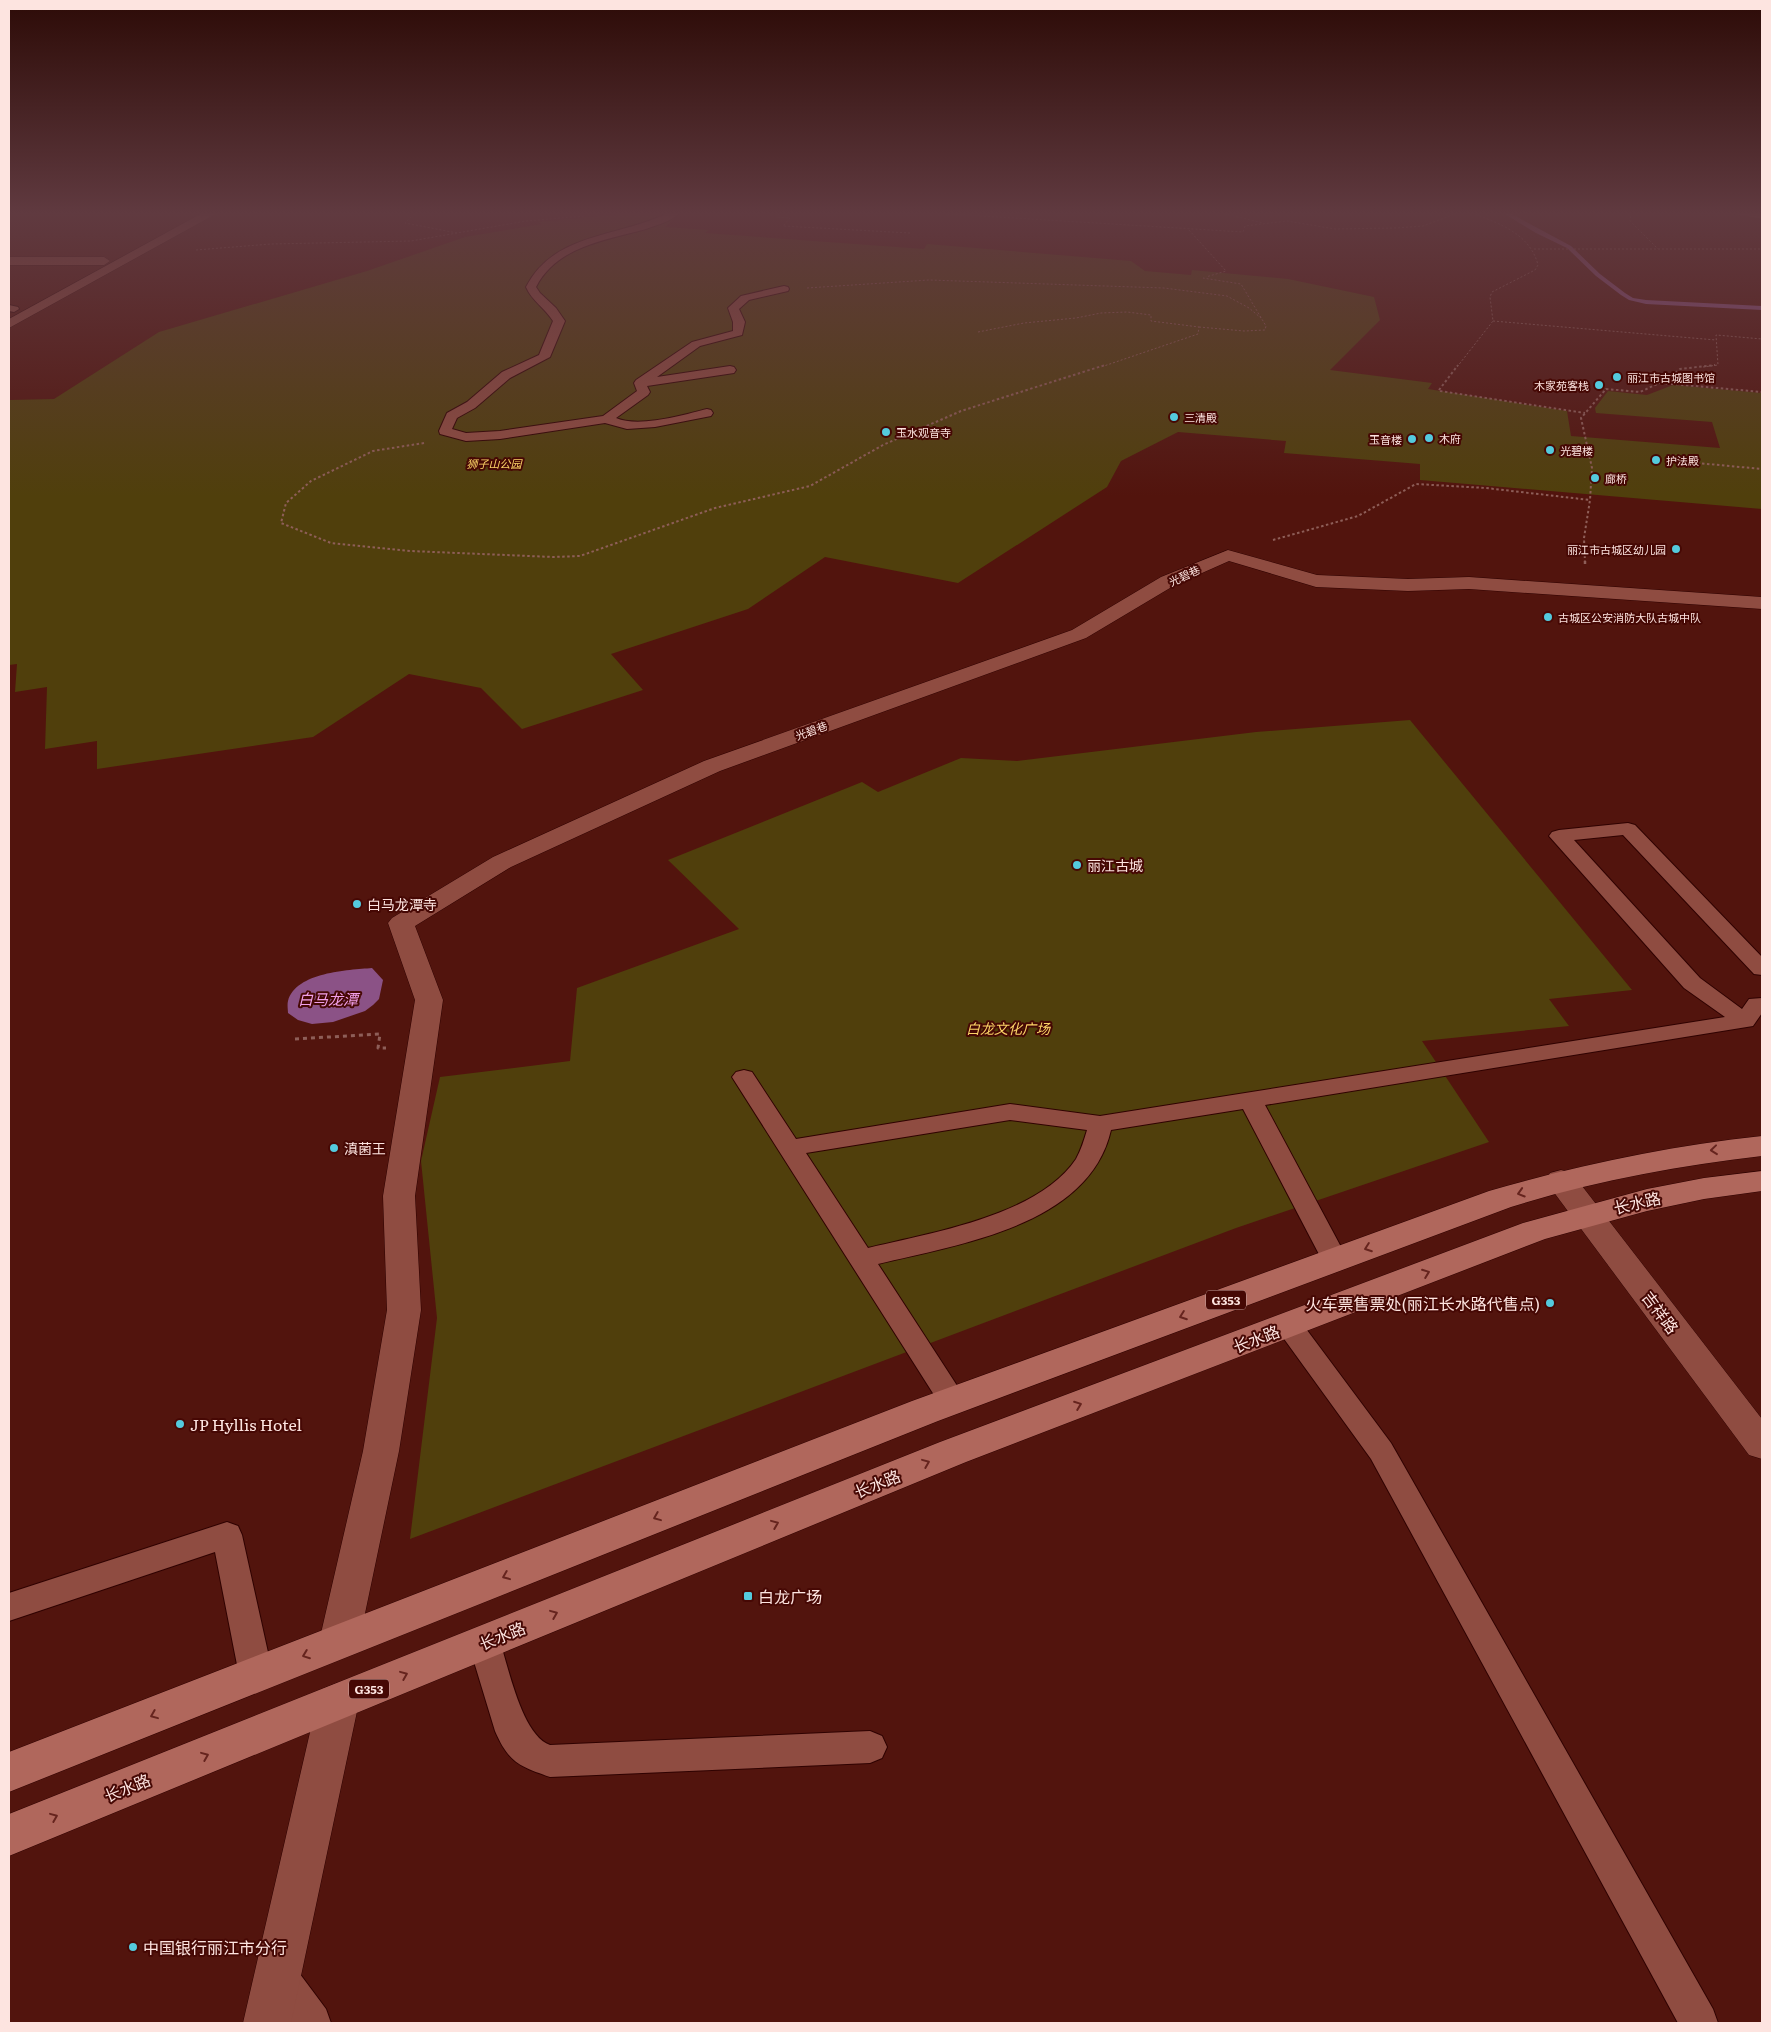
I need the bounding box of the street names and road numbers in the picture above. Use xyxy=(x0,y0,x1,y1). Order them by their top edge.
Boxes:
street label: 光碧巷 xyxy=(1166,561,1202,589)
street label: 光碧巷 xyxy=(793,717,829,743)
street label: 长水路 xyxy=(1611,1185,1663,1219)
street label: 吉祥路 xyxy=(1637,1286,1685,1338)
road number: G353 xyxy=(1206,1290,1246,1310)
street label: 长水路 xyxy=(1229,1318,1283,1358)
street label: 长水路 xyxy=(850,1463,904,1503)
street label: 长水路 xyxy=(475,1615,529,1655)
road number: G353 xyxy=(349,1680,389,1698)
street label: 长水路 xyxy=(100,1767,154,1807)

